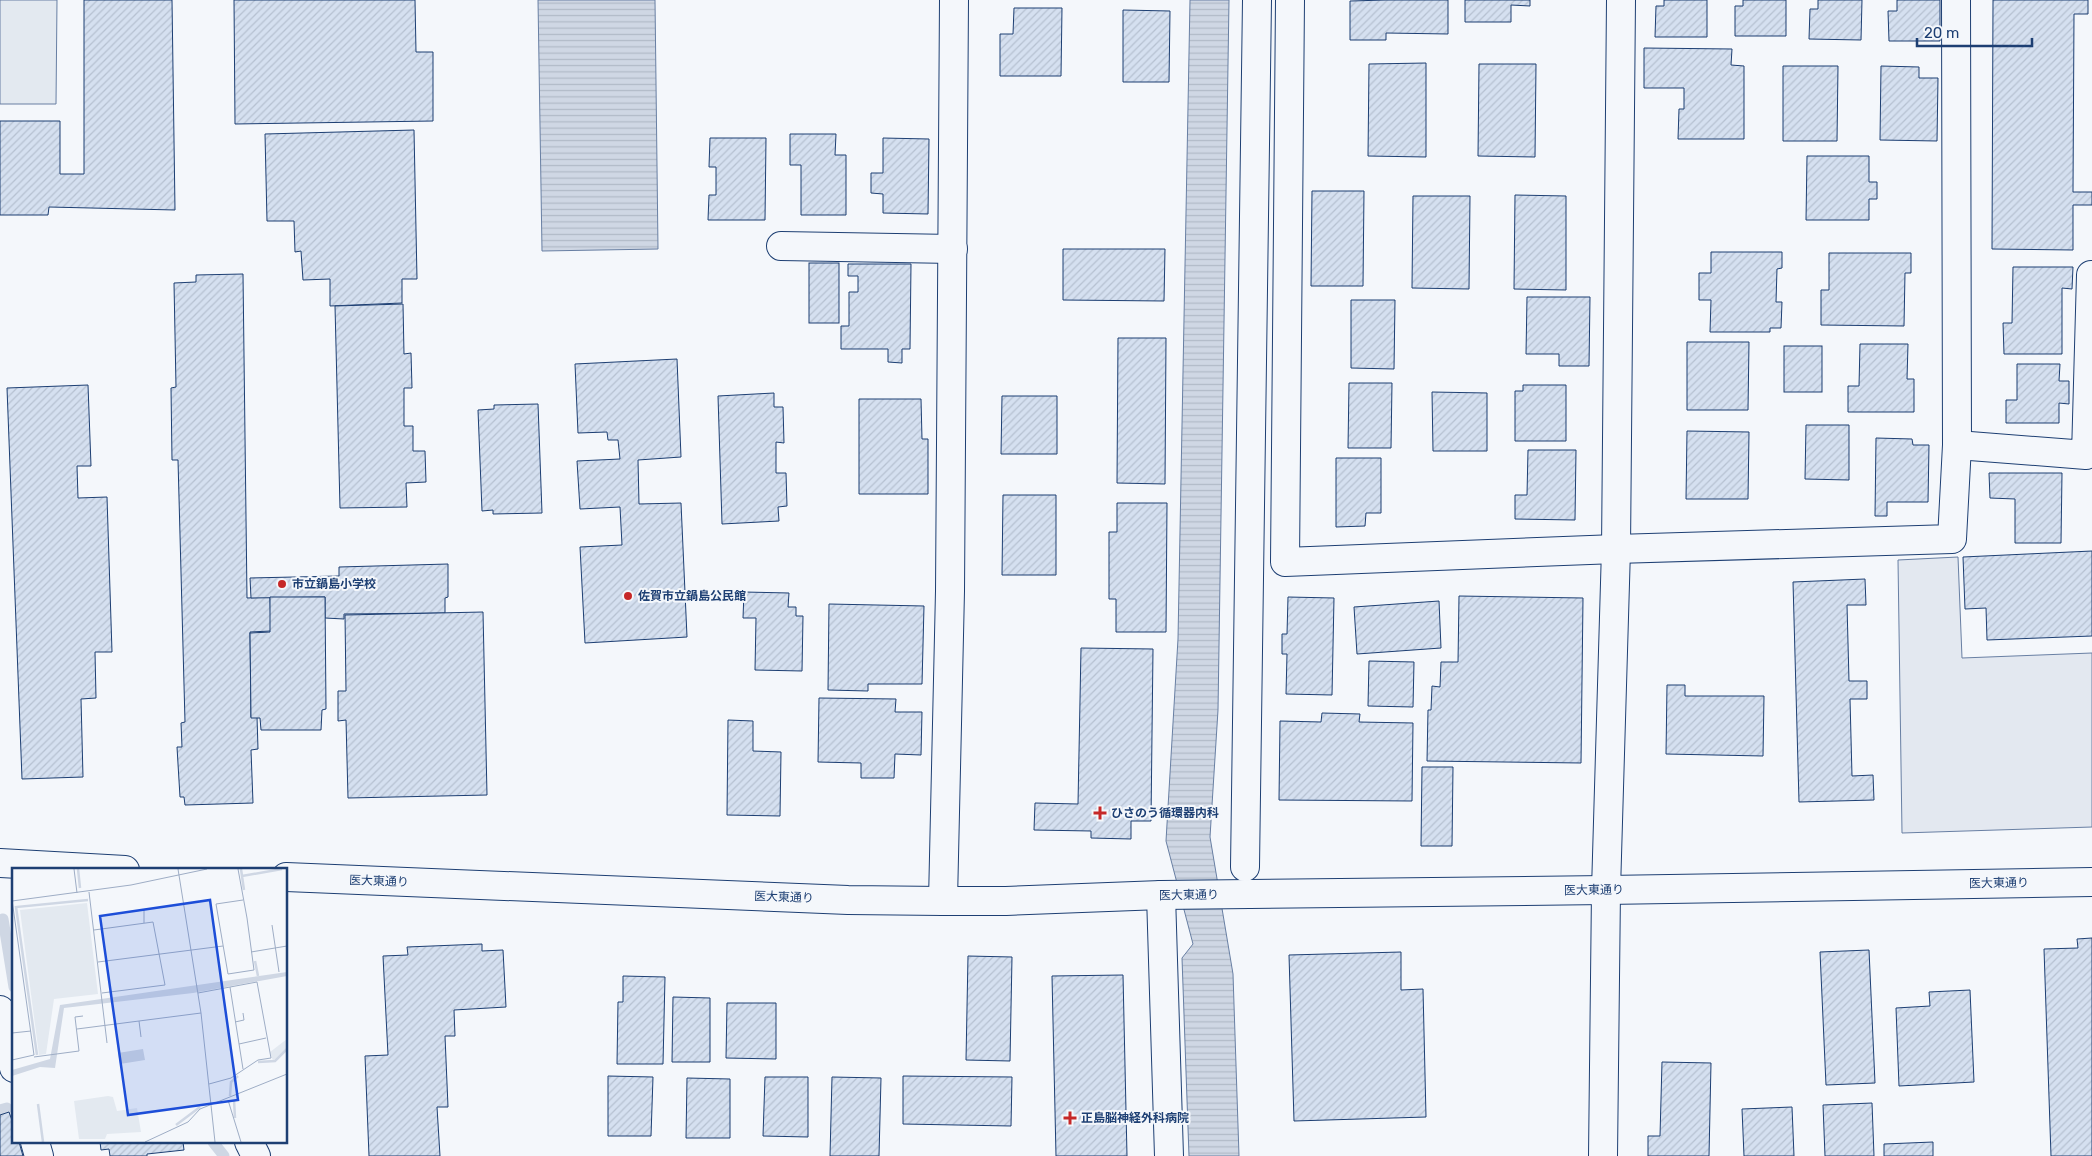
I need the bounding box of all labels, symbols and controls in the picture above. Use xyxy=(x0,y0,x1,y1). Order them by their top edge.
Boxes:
scale bar xyxy=(1917,15,2032,47)
text: 20 m xyxy=(1924,24,1959,42)
place label: 市立鍋島小学校 xyxy=(292,577,376,591)
marker: 市立鍋島小学校 xyxy=(276,578,288,590)
place label: 佐賀市立鍋島公民館 xyxy=(638,589,746,603)
marker: 佐賀市立鍋島公民館 xyxy=(622,590,634,602)
marker: ひさのう循環器内科 xyxy=(1093,806,1107,820)
place label: ひさのう循環器内科 xyxy=(1111,806,1219,820)
inset map xyxy=(12,868,288,1144)
street label: 医大東通り xyxy=(349,873,409,889)
street label: 医大東通り xyxy=(1969,875,2029,891)
street label: 医大東通り xyxy=(1564,882,1624,898)
street label: 医大東通り xyxy=(1159,887,1219,903)
street label: 医大東通り xyxy=(754,889,814,905)
marker: 正島脳神経外科病院 xyxy=(1063,1111,1077,1125)
place label: 正島脳神経外科病院 xyxy=(1081,1111,1189,1125)

